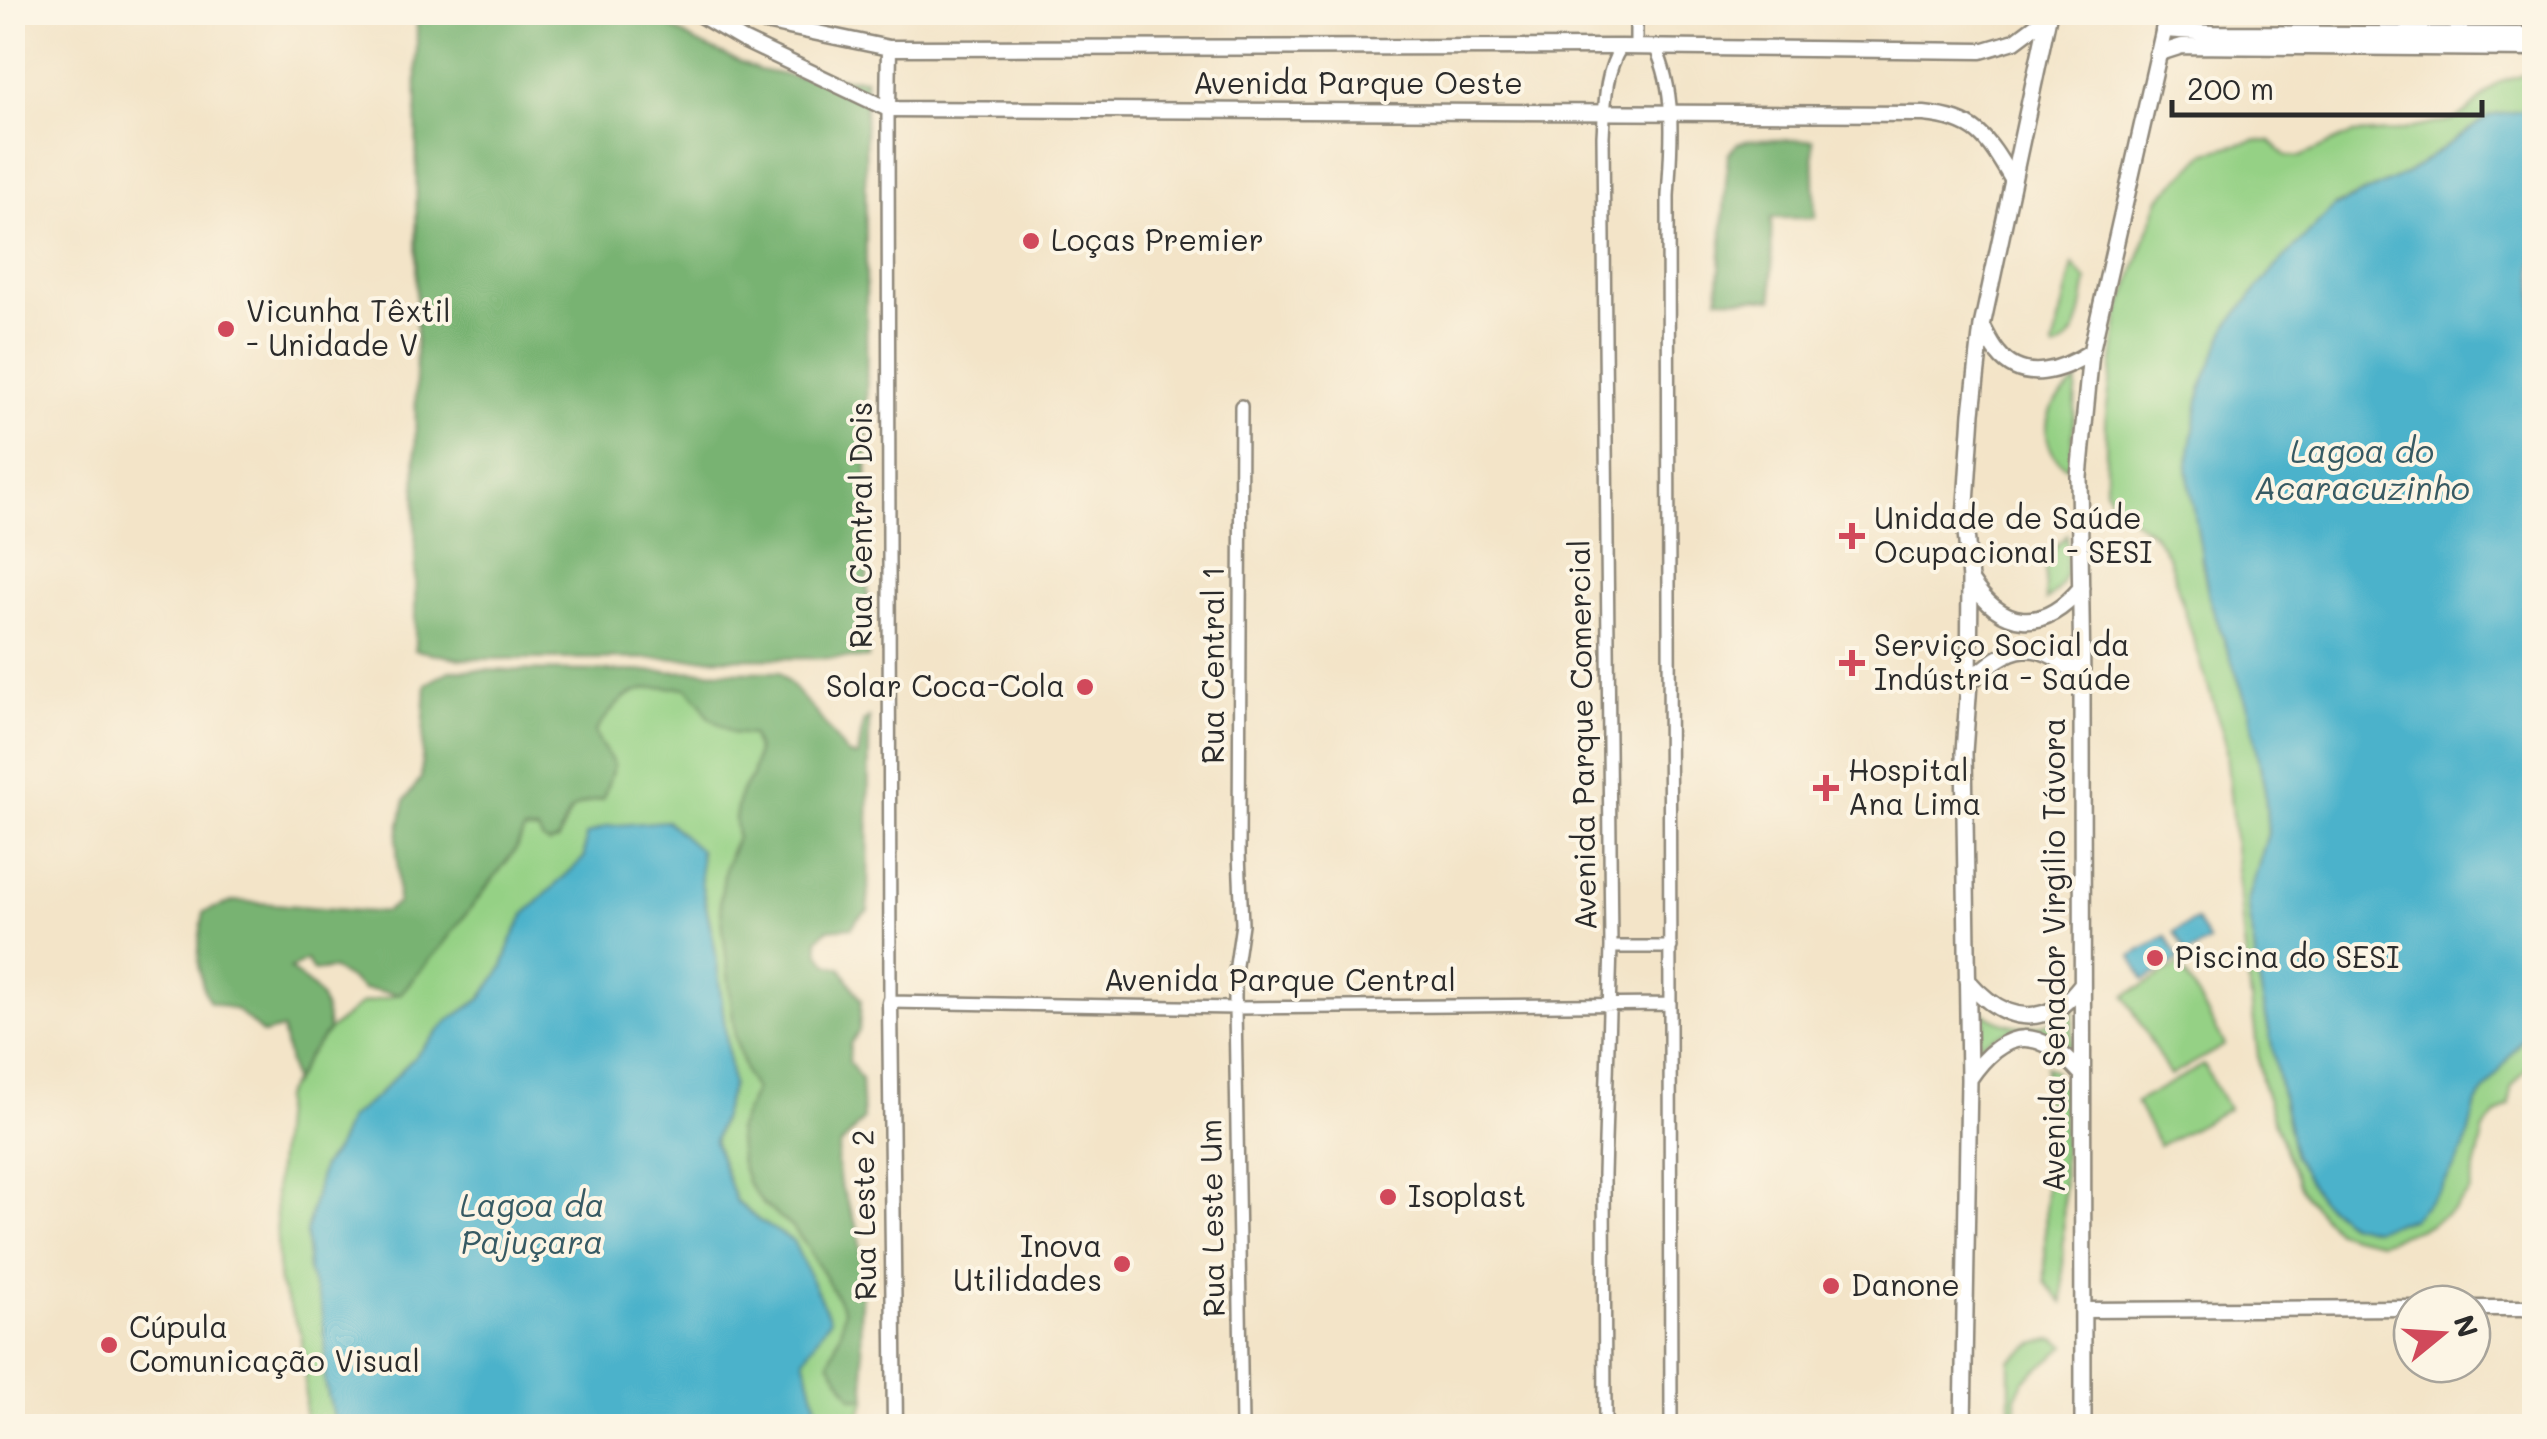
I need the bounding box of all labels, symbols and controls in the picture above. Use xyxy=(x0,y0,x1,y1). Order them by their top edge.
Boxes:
scale bar xyxy=(2172,55,2482,117)
street label: Avenida Parque Oeste xyxy=(1193,62,1523,102)
text: 200 m xyxy=(2187,68,2274,108)
place label: Loças Premier xyxy=(1051,219,1264,259)
marker: Loças Premier xyxy=(1020,230,1042,252)
place label: Vicunha Têxtil - Unidade V xyxy=(246,290,451,364)
marker: Vicunha Têxtil - Unidade V xyxy=(215,318,237,340)
street label: Rua Central Dois xyxy=(840,402,880,648)
water label: Lagoa do Acaracuzinho xyxy=(2254,429,2470,508)
place label: Unidade de Saúde Ocupacional - SESI xyxy=(1874,497,2152,571)
marker: Unidade de Saúde Ocupacional - SESI xyxy=(1839,523,1865,549)
street label: Avenida Parque Comercial xyxy=(1558,539,1604,931)
street label: Rua Central 1 xyxy=(1192,566,1232,764)
place label: Serviço Social da Indústria - Saúde xyxy=(1874,624,2131,698)
marker: Serviço Social da Indústria - Saúde xyxy=(1839,650,1865,676)
place label: Solar Coca-Cola xyxy=(826,665,1065,705)
marker: Solar Coca-Cola xyxy=(1074,676,1096,698)
street label: Avenida Senador Virgílio Távora xyxy=(2033,718,2073,1192)
place label: Hospital Ana Lima xyxy=(1848,749,1981,823)
marker: Hospital Ana Lima xyxy=(1813,775,1839,801)
place label: Piscina do SESI xyxy=(2175,936,2399,976)
marker: Piscina do SESI xyxy=(2144,947,2166,969)
street label: Avenida Parque Central xyxy=(1104,959,1456,999)
street label: Rua Leste Um xyxy=(1189,1119,1233,1317)
street label: Rua Leste 2 xyxy=(842,1129,884,1301)
place label: Isoplast xyxy=(1408,1175,1526,1215)
water label: Lagoa da Pajuçara xyxy=(460,1183,604,1262)
marker: Isoplast xyxy=(1377,1186,1399,1208)
place label: Inova Utilidades xyxy=(953,1225,1102,1299)
marker: Inova Utilidades xyxy=(1111,1253,1133,1275)
place label: Danone xyxy=(1851,1264,1960,1304)
marker: Danone xyxy=(1820,1275,1842,1297)
north arrow xyxy=(2392,1284,2492,1384)
place label: Cúpula Comunicação Visual xyxy=(129,1306,420,1380)
text: N xyxy=(2446,1310,2487,1342)
marker: Cúpula Comunicação Visual xyxy=(98,1334,120,1356)

